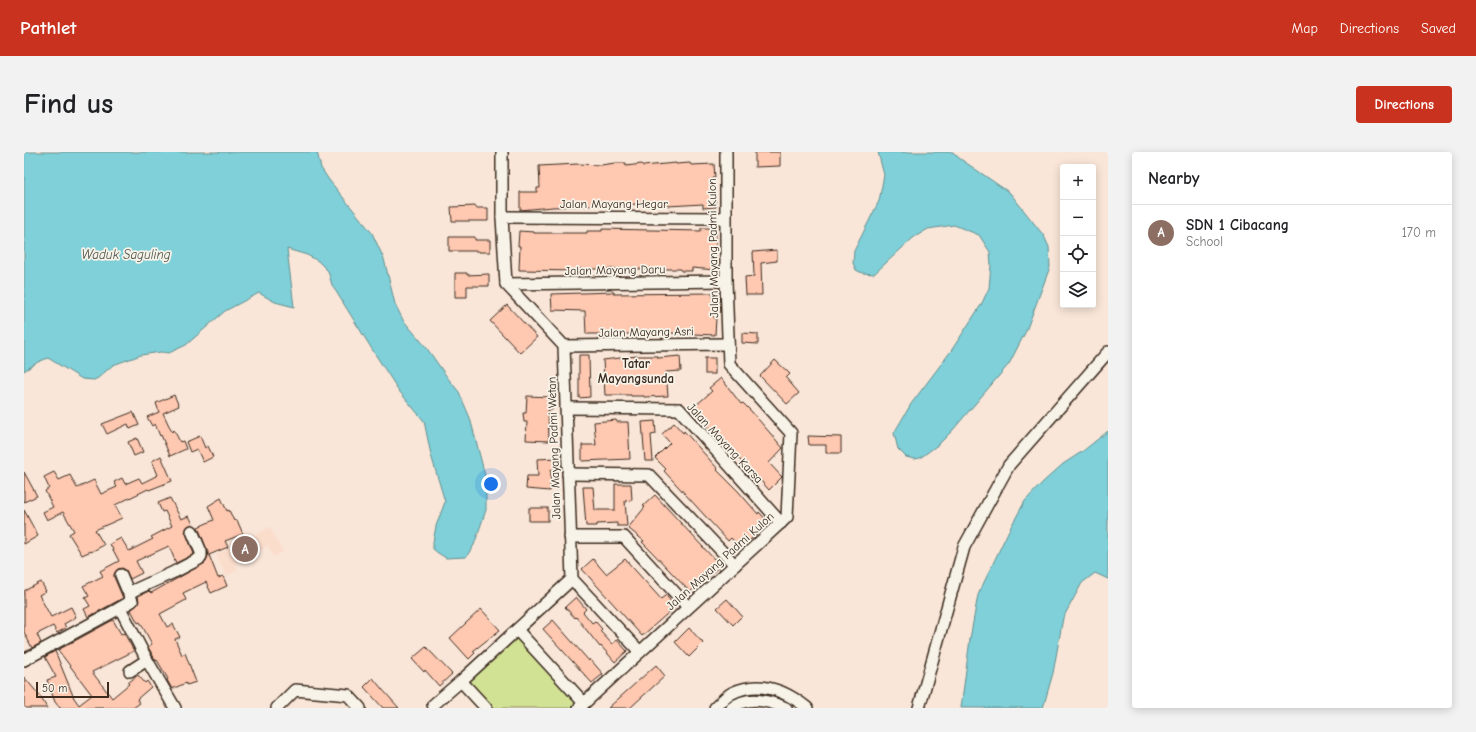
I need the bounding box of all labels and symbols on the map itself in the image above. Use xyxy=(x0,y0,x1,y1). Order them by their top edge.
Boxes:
street label: Jalan Mayang Padmi Kulon xyxy=(705,178,721,318)
street label: Jalan Mayang Hegar xyxy=(560,197,668,211)
water label: Waduk Saguling xyxy=(81,247,171,262)
street label: Jalan Mayang Daru xyxy=(565,262,665,278)
street label: Jalan Mayang Asri xyxy=(598,324,694,340)
district label: Tatar Mayangsunda xyxy=(598,356,674,386)
street label: Jalan Mayang Padmi Wetan xyxy=(545,376,563,520)
street label: Jalan Mayang Karsa xyxy=(684,400,766,486)
your location xyxy=(481,474,501,494)
street label: Jalan Mayang Padmi Kulon xyxy=(663,509,777,613)
pin: A xyxy=(232,534,258,564)
scale bar xyxy=(36,680,109,699)

